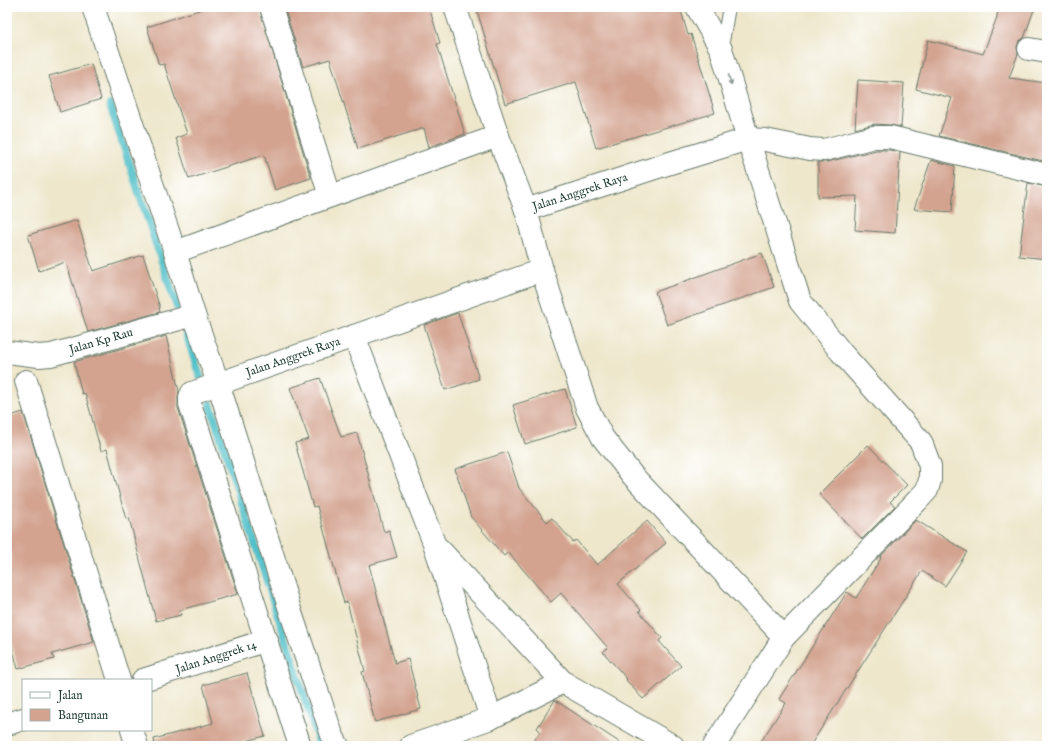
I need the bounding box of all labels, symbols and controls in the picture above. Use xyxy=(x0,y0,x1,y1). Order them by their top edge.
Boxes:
one-way arrow xyxy=(727,74,733,86)
street label: Jalan Anggrek Raya xyxy=(529,169,630,216)
street label: Jalan Kp Rau xyxy=(66,325,135,359)
street label: Jalan Anggrek Raya xyxy=(242,334,343,382)
street label: Jalan Anggrek 14 xyxy=(172,637,259,679)
legend xyxy=(22,679,152,731)
text: Jalan xyxy=(56,688,83,704)
text: Bangunan xyxy=(58,708,109,723)

